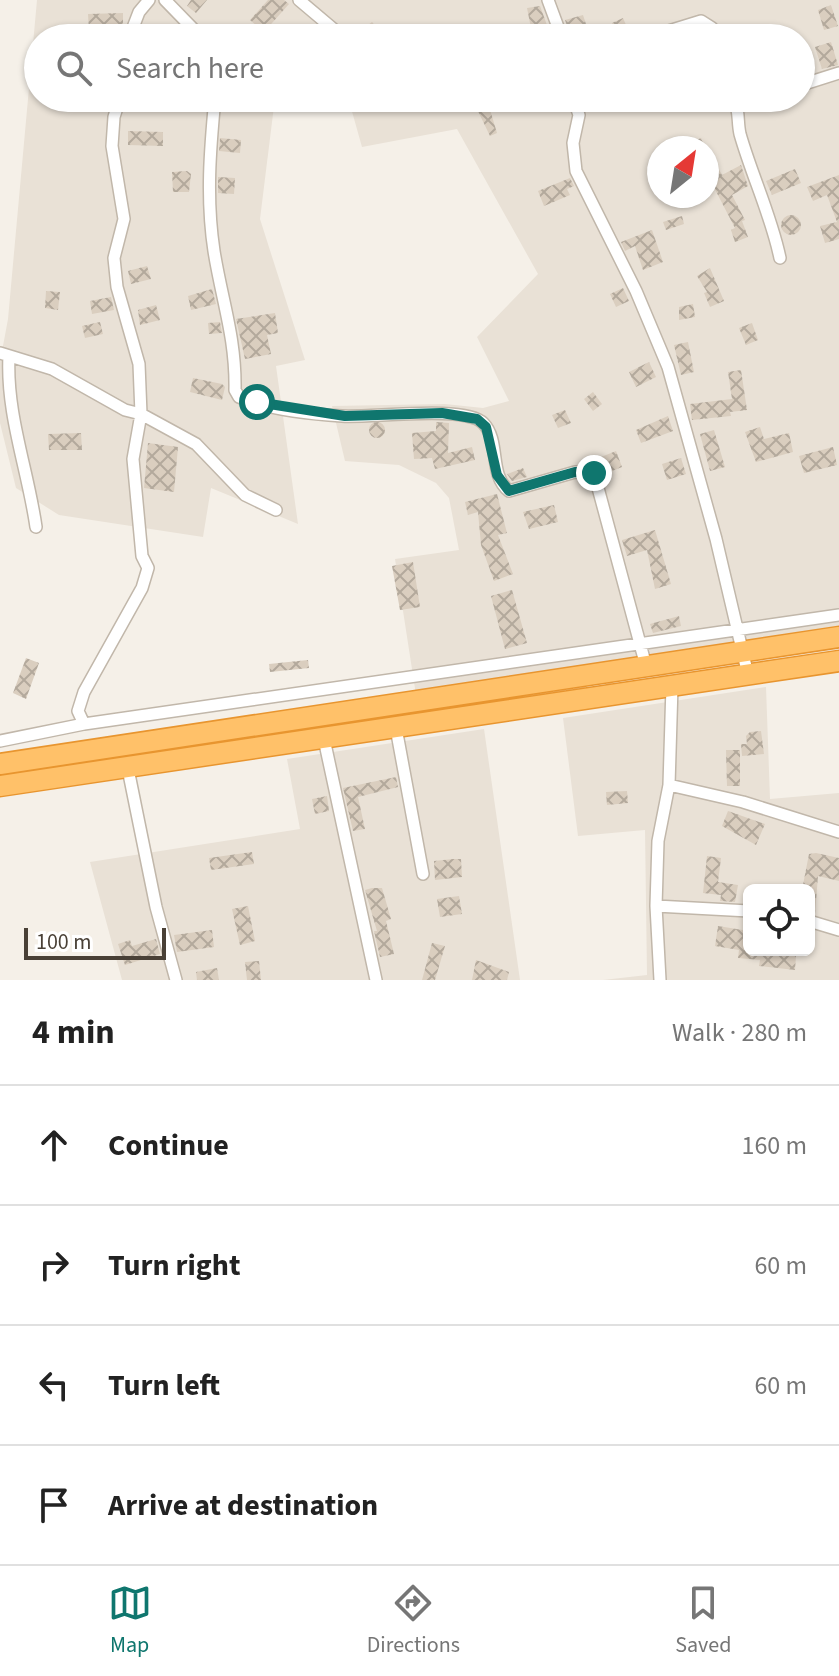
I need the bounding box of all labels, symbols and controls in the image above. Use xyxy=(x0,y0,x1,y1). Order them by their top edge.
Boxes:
search box xyxy=(24,24,815,112)
icon: search xyxy=(52,46,96,90)
text: Search here xyxy=(116,47,264,90)
north arrow xyxy=(647,136,719,208)
route start xyxy=(239,384,275,420)
route end xyxy=(576,455,612,491)
map controls xyxy=(743,884,815,956)
button: locate xyxy=(743,884,815,956)
scale bar xyxy=(24,924,166,960)
text: 100 m xyxy=(36,926,91,958)
text: 4 min xyxy=(32,1008,115,1057)
text: Walk · 280 m xyxy=(672,1014,807,1051)
icon: ahead xyxy=(32,1123,76,1167)
text: Continue xyxy=(108,1124,229,1167)
text: 160 m xyxy=(741,1127,807,1164)
icon: right xyxy=(32,1243,76,1287)
text: Turn right xyxy=(108,1244,240,1287)
text: 60 m xyxy=(754,1247,807,1284)
icon: left xyxy=(32,1363,76,1407)
text: Turn left xyxy=(108,1364,220,1407)
text: 60 m xyxy=(754,1367,807,1404)
icon: arrive xyxy=(32,1483,76,1527)
text: Arrive at destination xyxy=(108,1484,378,1527)
tab: Map xyxy=(108,1581,152,1661)
tab: Directions xyxy=(367,1581,460,1661)
tab: Saved xyxy=(675,1581,731,1661)

